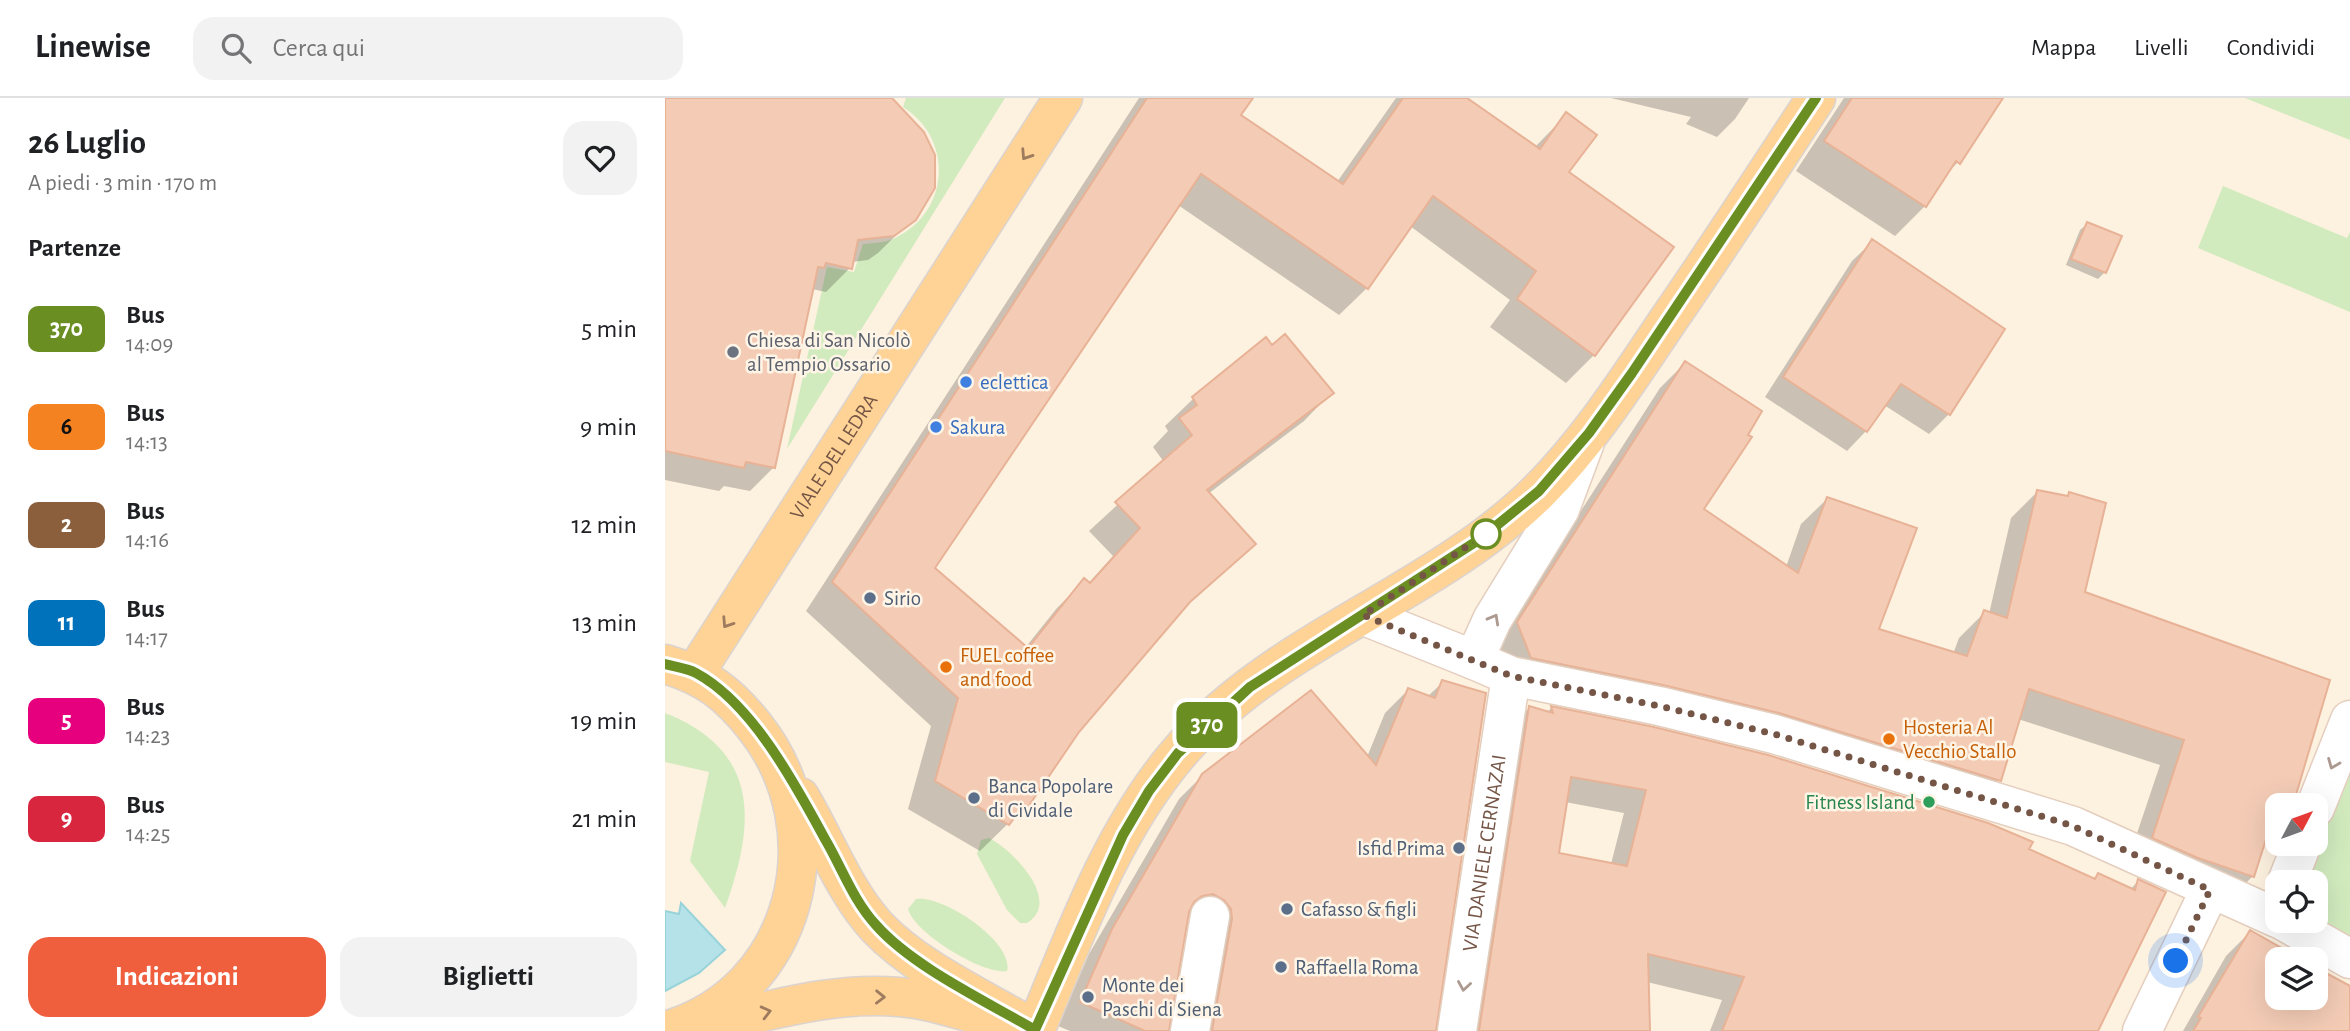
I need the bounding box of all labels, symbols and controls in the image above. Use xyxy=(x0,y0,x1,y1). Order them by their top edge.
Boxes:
search box xyxy=(193,17,683,80)
icon: search xyxy=(217,29,255,67)
text: Linewise xyxy=(35,31,151,64)
text: Cerca qui xyxy=(273,35,365,61)
text: Mappa xyxy=(2031,36,2096,60)
text: Livelli xyxy=(2134,36,2189,60)
text: Condividi xyxy=(2227,36,2315,60)
button: heart xyxy=(563,121,637,195)
text: 26 Luglio xyxy=(28,127,146,160)
one-way arrow xyxy=(1022,148,1035,161)
text: A piedi · 3 min · 170 m xyxy=(28,172,217,195)
text: Partenze xyxy=(28,235,121,261)
text: Bus xyxy=(126,302,165,328)
text: 5 min xyxy=(581,316,637,342)
text: 370 xyxy=(50,317,83,341)
place label: Chiesa di San Nicolò al Tempio Ossario xyxy=(747,330,911,375)
text: 14:09 xyxy=(126,333,173,356)
marker: Chiesa di San Nicolò al Tempio Ossario xyxy=(725,344,741,360)
place label: eclettica xyxy=(980,372,1049,393)
marker: eclettica xyxy=(958,374,974,390)
street label: VIALE DEL LEDRA xyxy=(786,390,881,523)
text: Bus xyxy=(126,400,165,426)
text: 9 min xyxy=(580,414,637,440)
text: 6 xyxy=(61,415,72,439)
place label: Sakura xyxy=(950,417,1006,438)
marker: Sakura xyxy=(928,419,944,435)
text: 14:13 xyxy=(126,431,168,454)
text: Bus xyxy=(126,498,165,524)
text: 12 min xyxy=(571,512,637,538)
text: 2 xyxy=(61,513,72,537)
unlabelled marker xyxy=(1471,519,1501,549)
text: 14:16 xyxy=(126,529,169,552)
place label: Sirio xyxy=(884,588,921,609)
marker: Sirio xyxy=(862,590,878,606)
text: Bus xyxy=(126,596,165,622)
text: 13 min xyxy=(573,610,637,636)
text: 11 xyxy=(58,611,75,635)
one-way arrow xyxy=(1486,613,1499,626)
one-way arrow xyxy=(722,615,735,628)
text: 14:17 xyxy=(126,627,168,650)
place label: FUEL coffee and food xyxy=(960,645,1054,690)
marker: FUEL coffee and food xyxy=(938,659,954,675)
text: Bus xyxy=(126,694,165,720)
line badge: 370 xyxy=(1167,702,1247,748)
text: 19 min xyxy=(571,708,637,734)
text: 5 xyxy=(61,709,72,733)
text: 370 xyxy=(1190,713,1224,737)
place label: Hosteria Al Vecchio Stallo xyxy=(1903,717,2017,762)
text: 14:23 xyxy=(126,725,170,748)
marker: Hosteria Al Vecchio Stallo xyxy=(1881,731,1897,747)
street label: VIA DANIELE CERNAZAI xyxy=(1459,753,1509,953)
one-way arrow xyxy=(2327,757,2341,769)
place label: Banca Popolare di Cividale xyxy=(988,776,1113,821)
marker: Banca Popolare di Cividale xyxy=(966,790,982,806)
text: Bus xyxy=(126,792,165,818)
place label: Fitness Island xyxy=(1805,792,1915,813)
north arrow xyxy=(2265,793,2327,856)
map controls xyxy=(2265,793,2328,1010)
marker: Fitness Island xyxy=(1921,794,1937,810)
text: 21 min xyxy=(571,806,637,832)
text: 9 xyxy=(61,807,72,831)
text: 14:25 xyxy=(126,823,170,846)
place label: Isfid Prima xyxy=(1357,838,1445,859)
marker: Isfid Prima xyxy=(1451,840,1467,856)
button: locate xyxy=(2265,870,2328,933)
place label: Cafasso & figli xyxy=(1301,899,1417,920)
marker: Cafasso & figli xyxy=(1279,901,1295,917)
button: Indicazioni xyxy=(28,937,326,1017)
button: Biglietti xyxy=(340,937,637,1017)
your location xyxy=(2158,943,2193,978)
button: layers xyxy=(2265,947,2328,1010)
place label: Raffaella Roma xyxy=(1295,957,1419,978)
marker: Raffaella Roma xyxy=(1273,959,1289,975)
place label: Monte dei Paschi di Siena xyxy=(1102,975,1222,1020)
one-way arrow xyxy=(1457,980,1472,991)
one-way arrow xyxy=(874,989,885,1004)
marker: Monte dei Paschi di Siena xyxy=(1080,989,1096,1005)
one-way arrow xyxy=(760,1006,772,1020)

